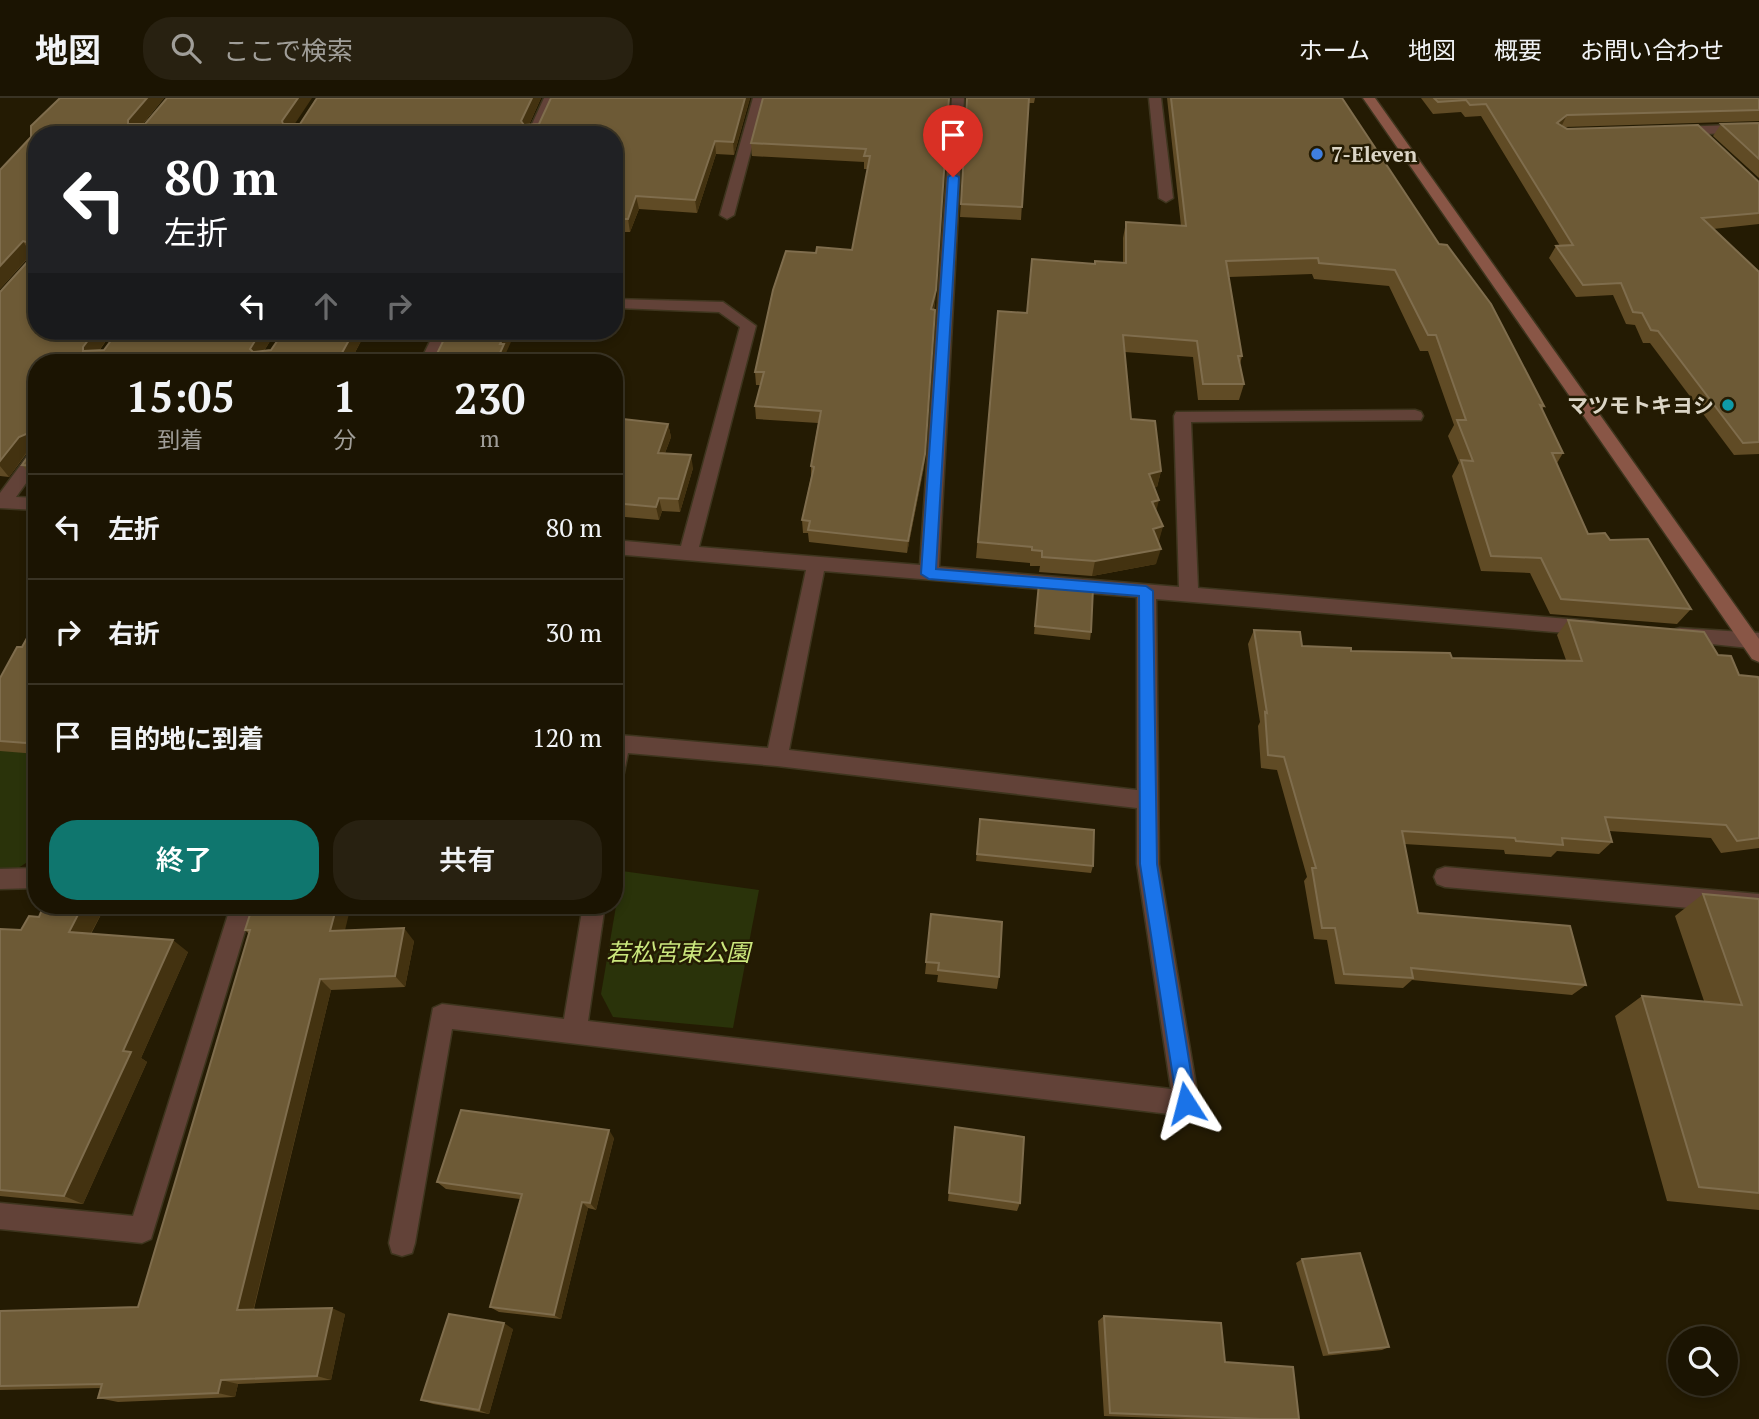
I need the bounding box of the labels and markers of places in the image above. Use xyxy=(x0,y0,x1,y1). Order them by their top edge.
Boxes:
pin xyxy=(923,105,983,177)
place label: 7-Eleven xyxy=(1331,140,1418,168)
marker: 7-Eleven xyxy=(1309,146,1325,162)
place label: マツモトキヨシ xyxy=(1567,391,1714,419)
marker: マツモトキヨシ xyxy=(1720,397,1736,413)

